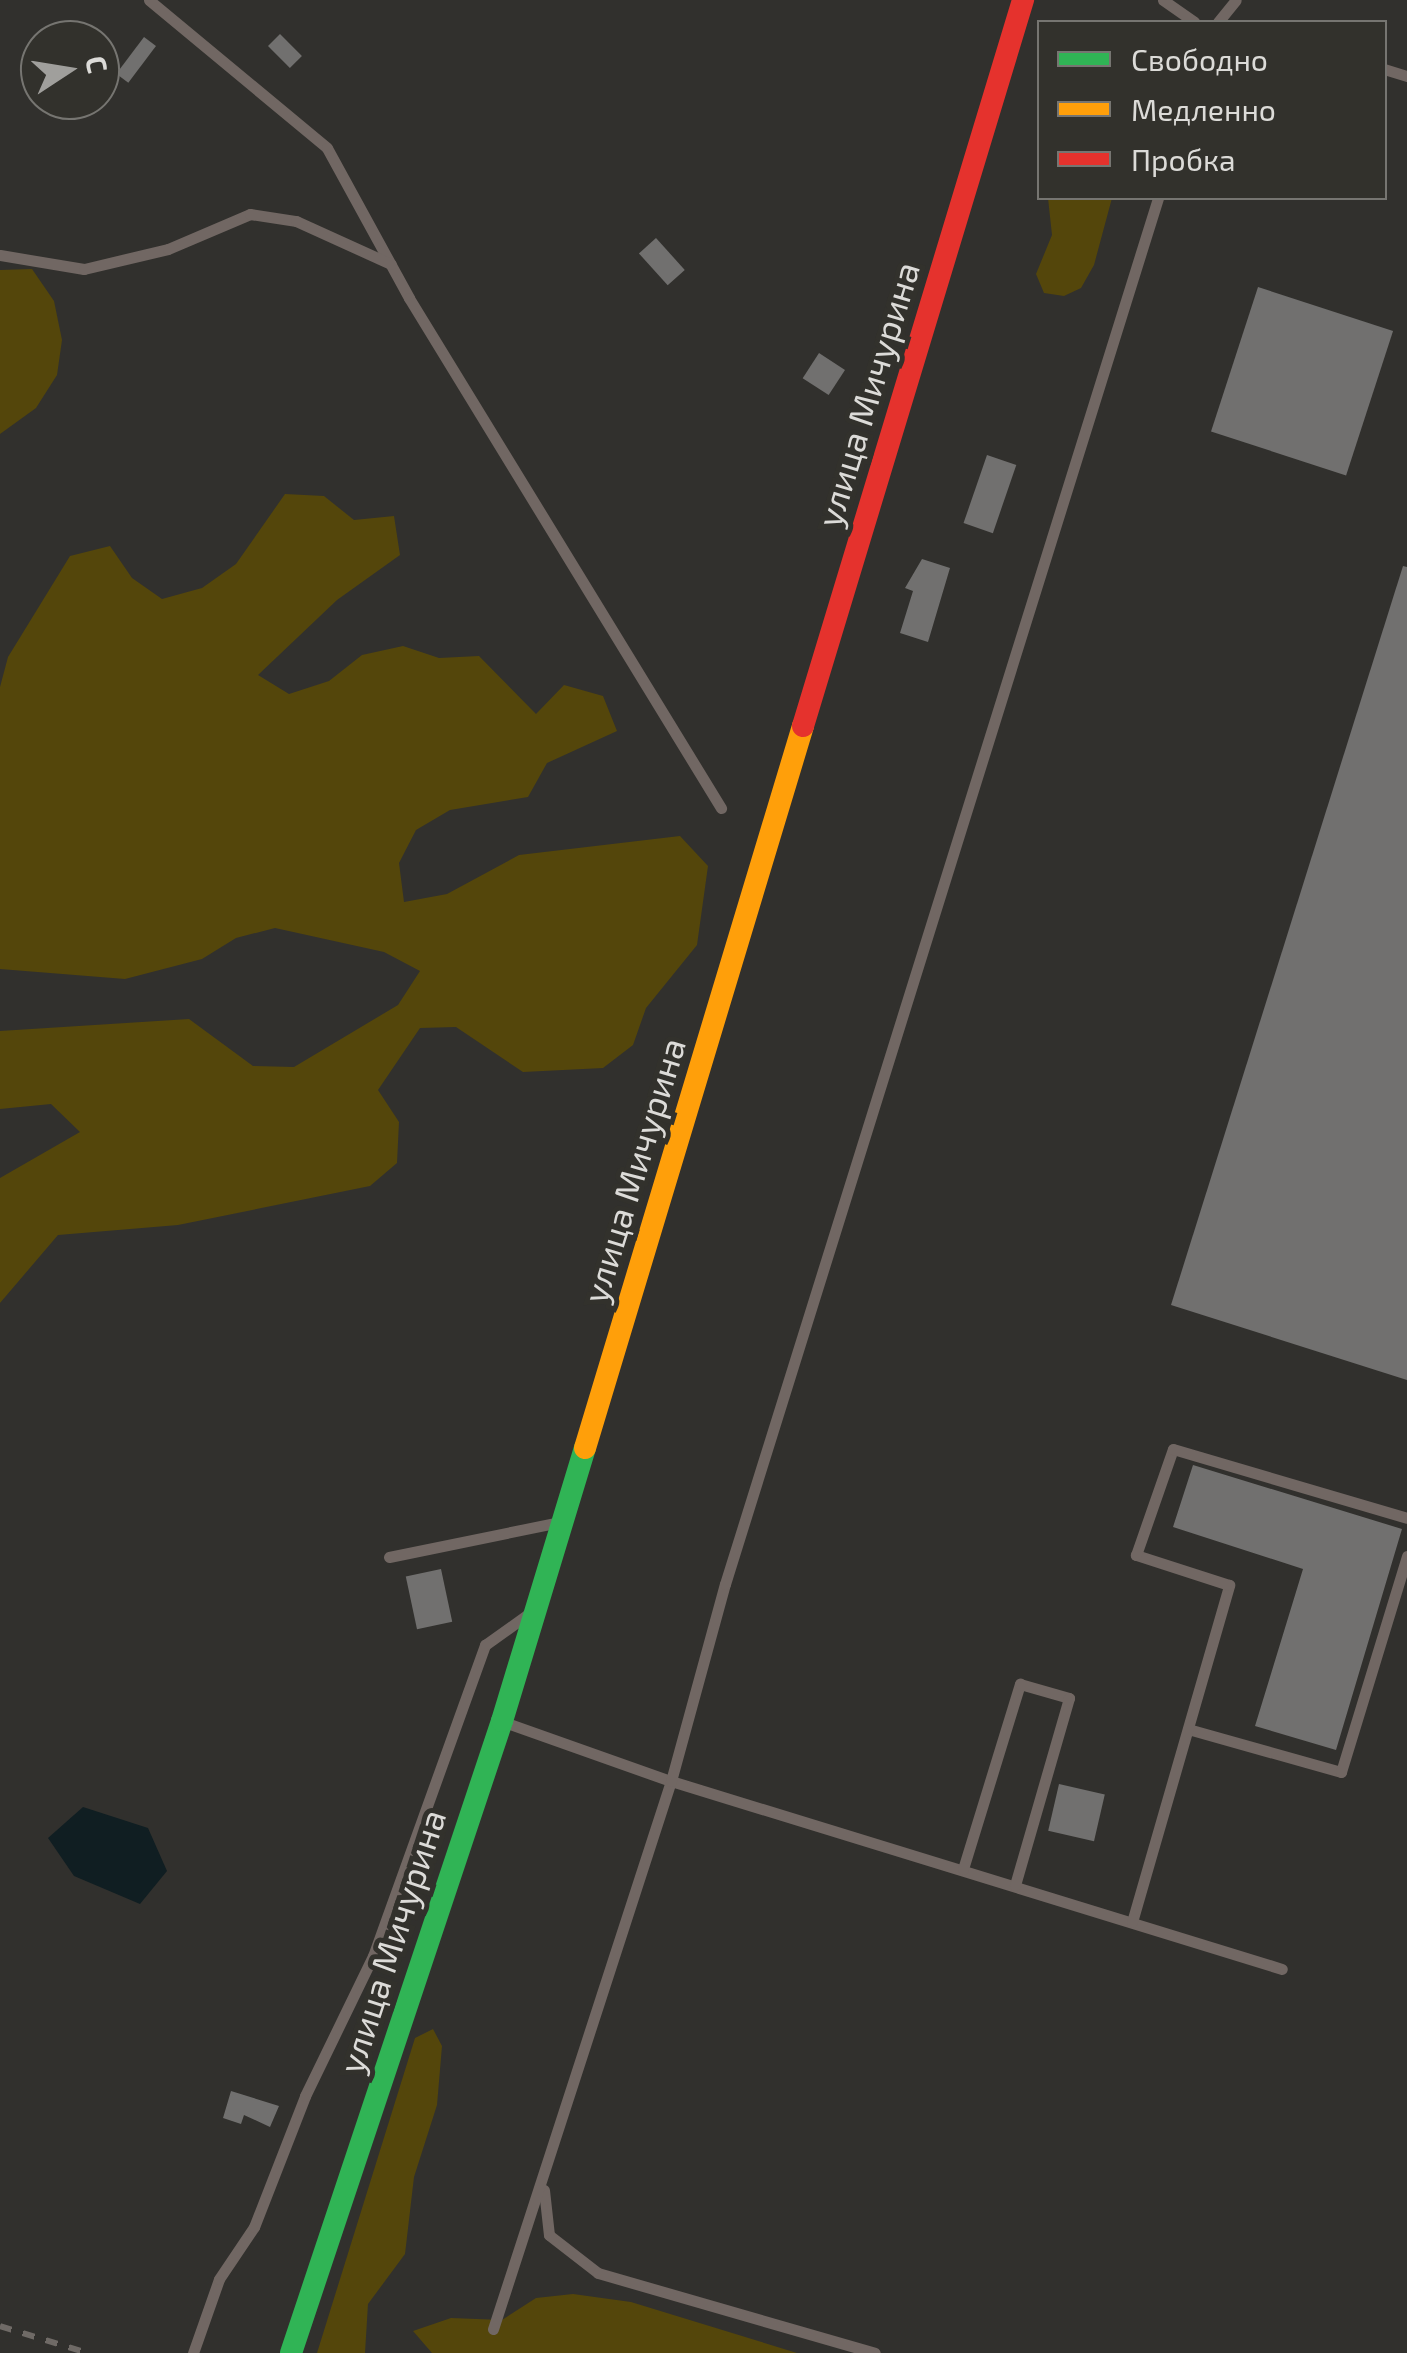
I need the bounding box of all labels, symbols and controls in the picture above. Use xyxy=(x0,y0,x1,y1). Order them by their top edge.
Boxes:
north arrow xyxy=(20,20,120,120)
legend xyxy=(1037,20,1387,200)
text: Свободно xyxy=(1131,41,1268,77)
text: С xyxy=(79,53,116,76)
text: Медленно xyxy=(1131,91,1276,127)
text: Пробка xyxy=(1131,141,1236,177)
street label: улица Мичурина xyxy=(807,257,927,531)
street label: улица Мичурина xyxy=(573,1033,693,1307)
street label: улица Мичурина xyxy=(329,1804,453,2078)

